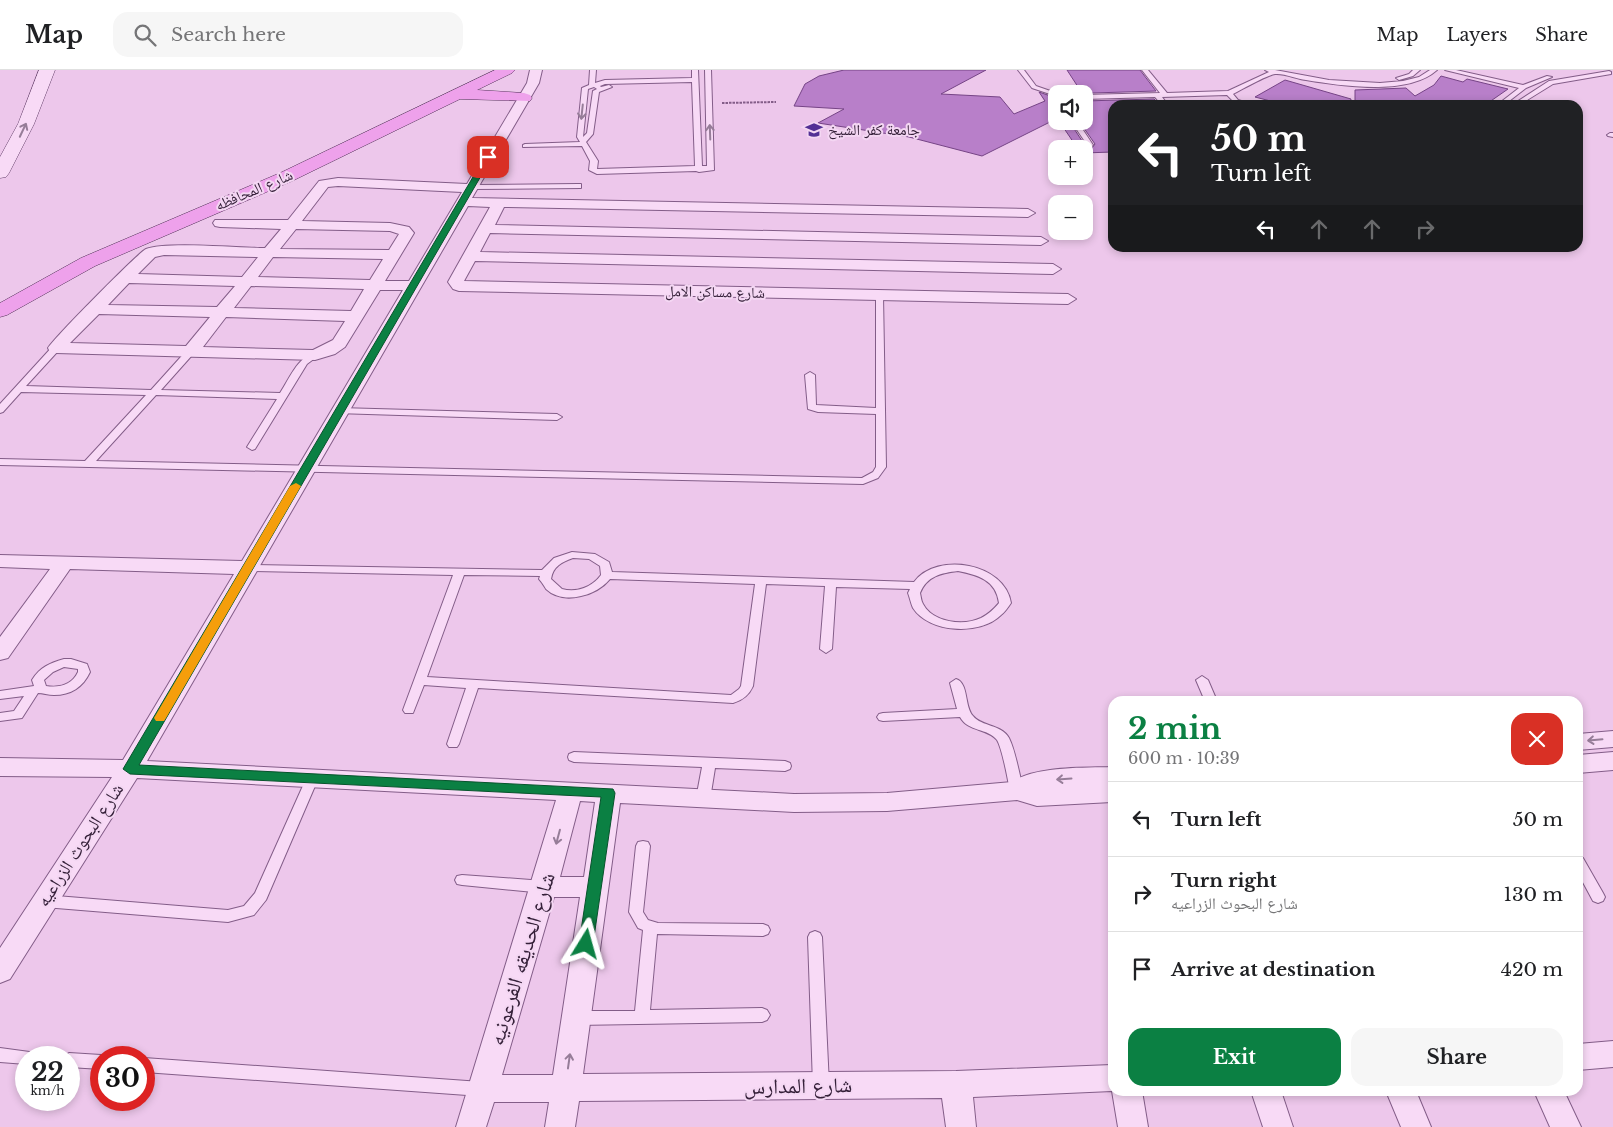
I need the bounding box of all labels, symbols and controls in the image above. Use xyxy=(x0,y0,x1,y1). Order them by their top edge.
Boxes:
search box xyxy=(113,12,463,57)
text: Map xyxy=(25,20,83,49)
icon: search xyxy=(131,21,159,49)
text: Search here xyxy=(171,23,286,46)
text: Map xyxy=(1377,24,1418,46)
text: Layers xyxy=(1446,24,1507,46)
text: Share xyxy=(1535,24,1588,46)
map controls xyxy=(1048,85,1093,240)
button: sound xyxy=(1048,85,1093,130)
one-way arrow xyxy=(577,104,586,120)
text: 50 m xyxy=(1211,117,1306,160)
school or university icon: جامعة كفر الشيخ xyxy=(804,120,824,140)
place label: جامعة كفر الشيخ xyxy=(828,120,920,140)
icon: left xyxy=(1128,120,1193,185)
one-way arrow xyxy=(19,123,29,138)
one-way arrow xyxy=(706,124,715,140)
pin xyxy=(467,136,509,178)
button: + xyxy=(1048,140,1093,185)
icon: arrive xyxy=(474,143,502,171)
text: Turn left xyxy=(1211,160,1311,187)
street label: شارع المحافظه xyxy=(212,165,296,215)
button: − xyxy=(1048,195,1093,240)
icon: left xyxy=(1252,215,1280,243)
icon: ahead xyxy=(1305,215,1333,243)
icon: ahead xyxy=(1358,215,1386,243)
icon: right xyxy=(1411,215,1439,243)
street label: شارع مساكن الامل xyxy=(665,281,765,303)
text: 2 min xyxy=(1128,710,1221,747)
button: close xyxy=(1511,713,1563,765)
one-way arrow xyxy=(1588,736,1604,745)
text: 600 m · 10:39 xyxy=(1128,748,1240,768)
one-way arrow xyxy=(1056,774,1072,784)
street label: شارع البحوث الزراعيه xyxy=(32,779,128,911)
icon: left xyxy=(1128,805,1156,833)
text: Turn left xyxy=(1171,808,1262,831)
text: 50 m xyxy=(1513,808,1563,831)
one-way arrow xyxy=(552,829,562,845)
street label: شارع الحديقه الفرعونيه xyxy=(483,869,561,1049)
text: Turn right xyxy=(1171,869,1277,892)
icon: right xyxy=(1128,880,1156,908)
text: 130 m xyxy=(1503,883,1563,906)
text: شارع البحوث الزراعيه xyxy=(1171,893,1298,913)
position arrow xyxy=(559,917,611,969)
icon: arrive xyxy=(1128,955,1156,983)
text: Arrive at destination xyxy=(1171,958,1375,981)
text: 420 m xyxy=(1501,958,1563,981)
button: Exit xyxy=(1128,1028,1341,1086)
button: Share xyxy=(1351,1028,1563,1086)
speed limit sign: 30 xyxy=(90,1046,155,1111)
one-way arrow xyxy=(564,1054,574,1070)
text: 22 xyxy=(31,1057,64,1088)
street label: شارع المدارس xyxy=(744,1072,852,1100)
text: km/h xyxy=(30,1083,65,1098)

